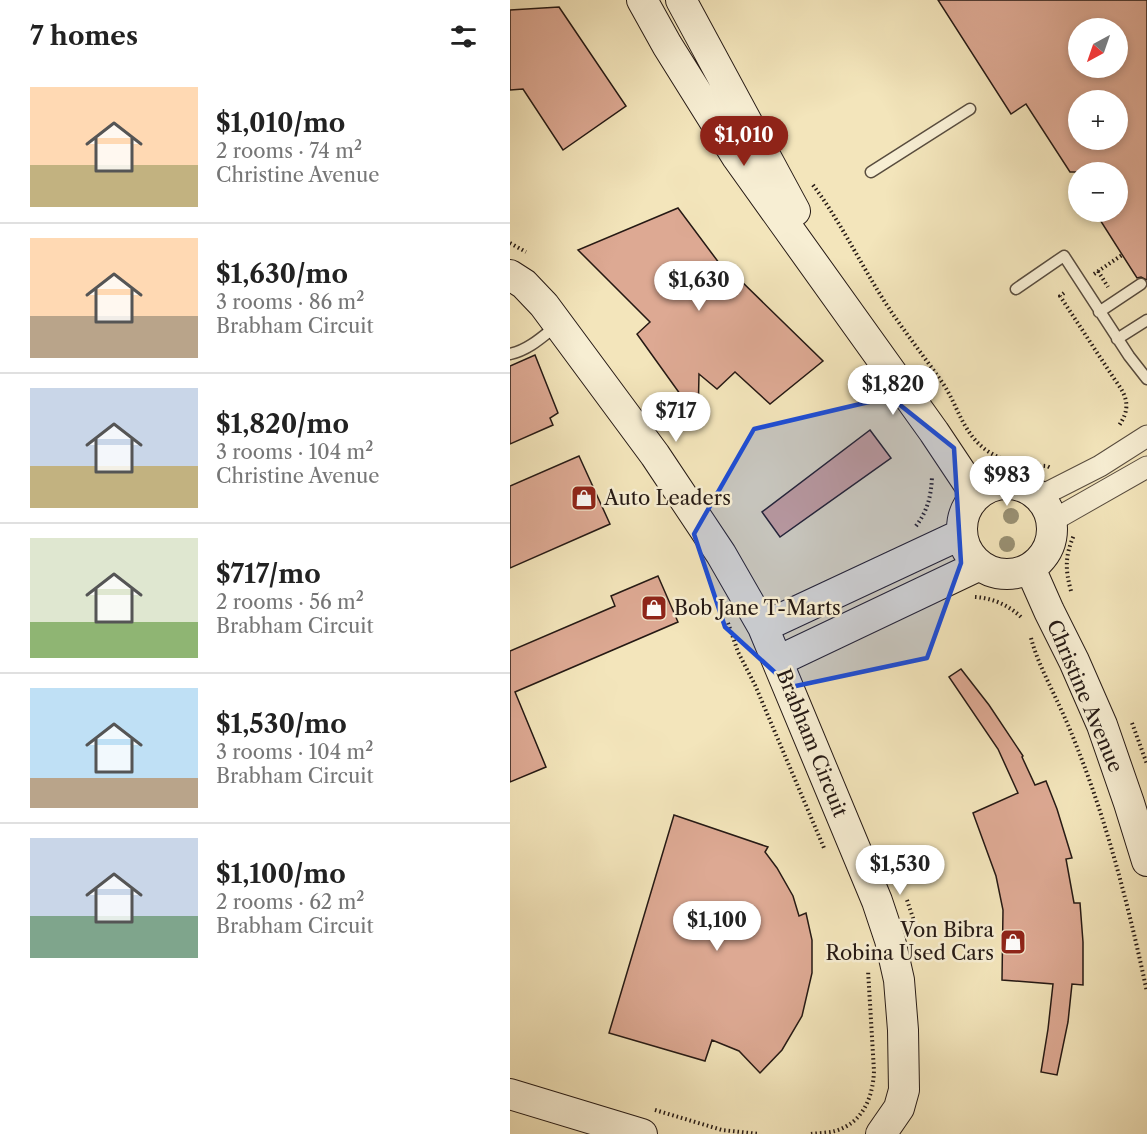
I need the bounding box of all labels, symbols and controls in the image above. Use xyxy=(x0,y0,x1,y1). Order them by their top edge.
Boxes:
north arrow xyxy=(1068,18,1128,78)
map controls xyxy=(1068,18,1128,222)
text: 7 homes xyxy=(30,20,138,52)
icon: filters xyxy=(447,20,480,53)
button: + xyxy=(1068,90,1128,150)
text: $1,010/mo xyxy=(216,107,345,139)
icon: home xyxy=(78,111,150,183)
pin: $1,010 xyxy=(695,116,793,167)
text: $1,010 xyxy=(714,123,774,147)
text: 2 rooms · 74 m² xyxy=(216,139,362,163)
button: − xyxy=(1068,162,1128,222)
text: Christine Avenue xyxy=(216,163,380,187)
text: $1,630/mo xyxy=(216,258,348,290)
pin: $1,630 xyxy=(650,261,748,312)
icon: home xyxy=(78,262,150,334)
text: $1,630 xyxy=(668,268,730,292)
text: 3 rooms · 86 m² xyxy=(216,290,364,314)
text: Brabham Circuit xyxy=(216,314,374,338)
pin: $1,820 xyxy=(844,365,942,416)
text: $1,820 xyxy=(862,372,924,396)
pin: $717 xyxy=(640,392,712,443)
text: $717 xyxy=(655,399,697,423)
text: $1,820/mo xyxy=(216,408,349,440)
icon: home xyxy=(78,412,150,484)
text: 3 rooms · 104 m² xyxy=(216,440,373,464)
pin: $983 xyxy=(971,456,1043,507)
text: $983 xyxy=(984,463,1030,487)
text: Christine Avenue xyxy=(216,464,380,488)
shop icon: Auto Leaders xyxy=(569,483,599,513)
place label: Auto Leaders xyxy=(603,486,731,510)
text: $717/mo xyxy=(216,558,321,590)
icon: home xyxy=(78,562,150,634)
text: 2 rooms · 56 m² xyxy=(216,590,364,614)
shop icon: Bob Jane T-Marts xyxy=(639,593,669,623)
place label: Bob Jane T-Marts xyxy=(674,596,841,620)
text: Brabham Circuit xyxy=(216,614,374,638)
street label: Christine Avenue xyxy=(1042,616,1128,776)
street label: Brabham Circuit xyxy=(771,665,853,821)
text: $1,530/mo xyxy=(216,708,347,740)
icon: home xyxy=(78,712,150,784)
text: 3 rooms · 104 m² xyxy=(216,740,373,764)
text: Brabham Circuit xyxy=(216,764,374,788)
pin: $1,530 xyxy=(851,845,949,896)
text: $1,530 xyxy=(870,852,930,876)
text: $1,100/mo xyxy=(216,858,346,890)
icon: home xyxy=(78,862,150,934)
text: 2 rooms · 62 m² xyxy=(216,890,364,914)
pin: $1,100 xyxy=(668,901,766,952)
text: $1,100 xyxy=(687,908,747,932)
text: Brabham Circuit xyxy=(216,914,374,938)
place label: Von Bibra Robina Used Cars xyxy=(826,918,994,965)
shop icon: Von Bibra Robina Used Cars xyxy=(998,927,1028,957)

